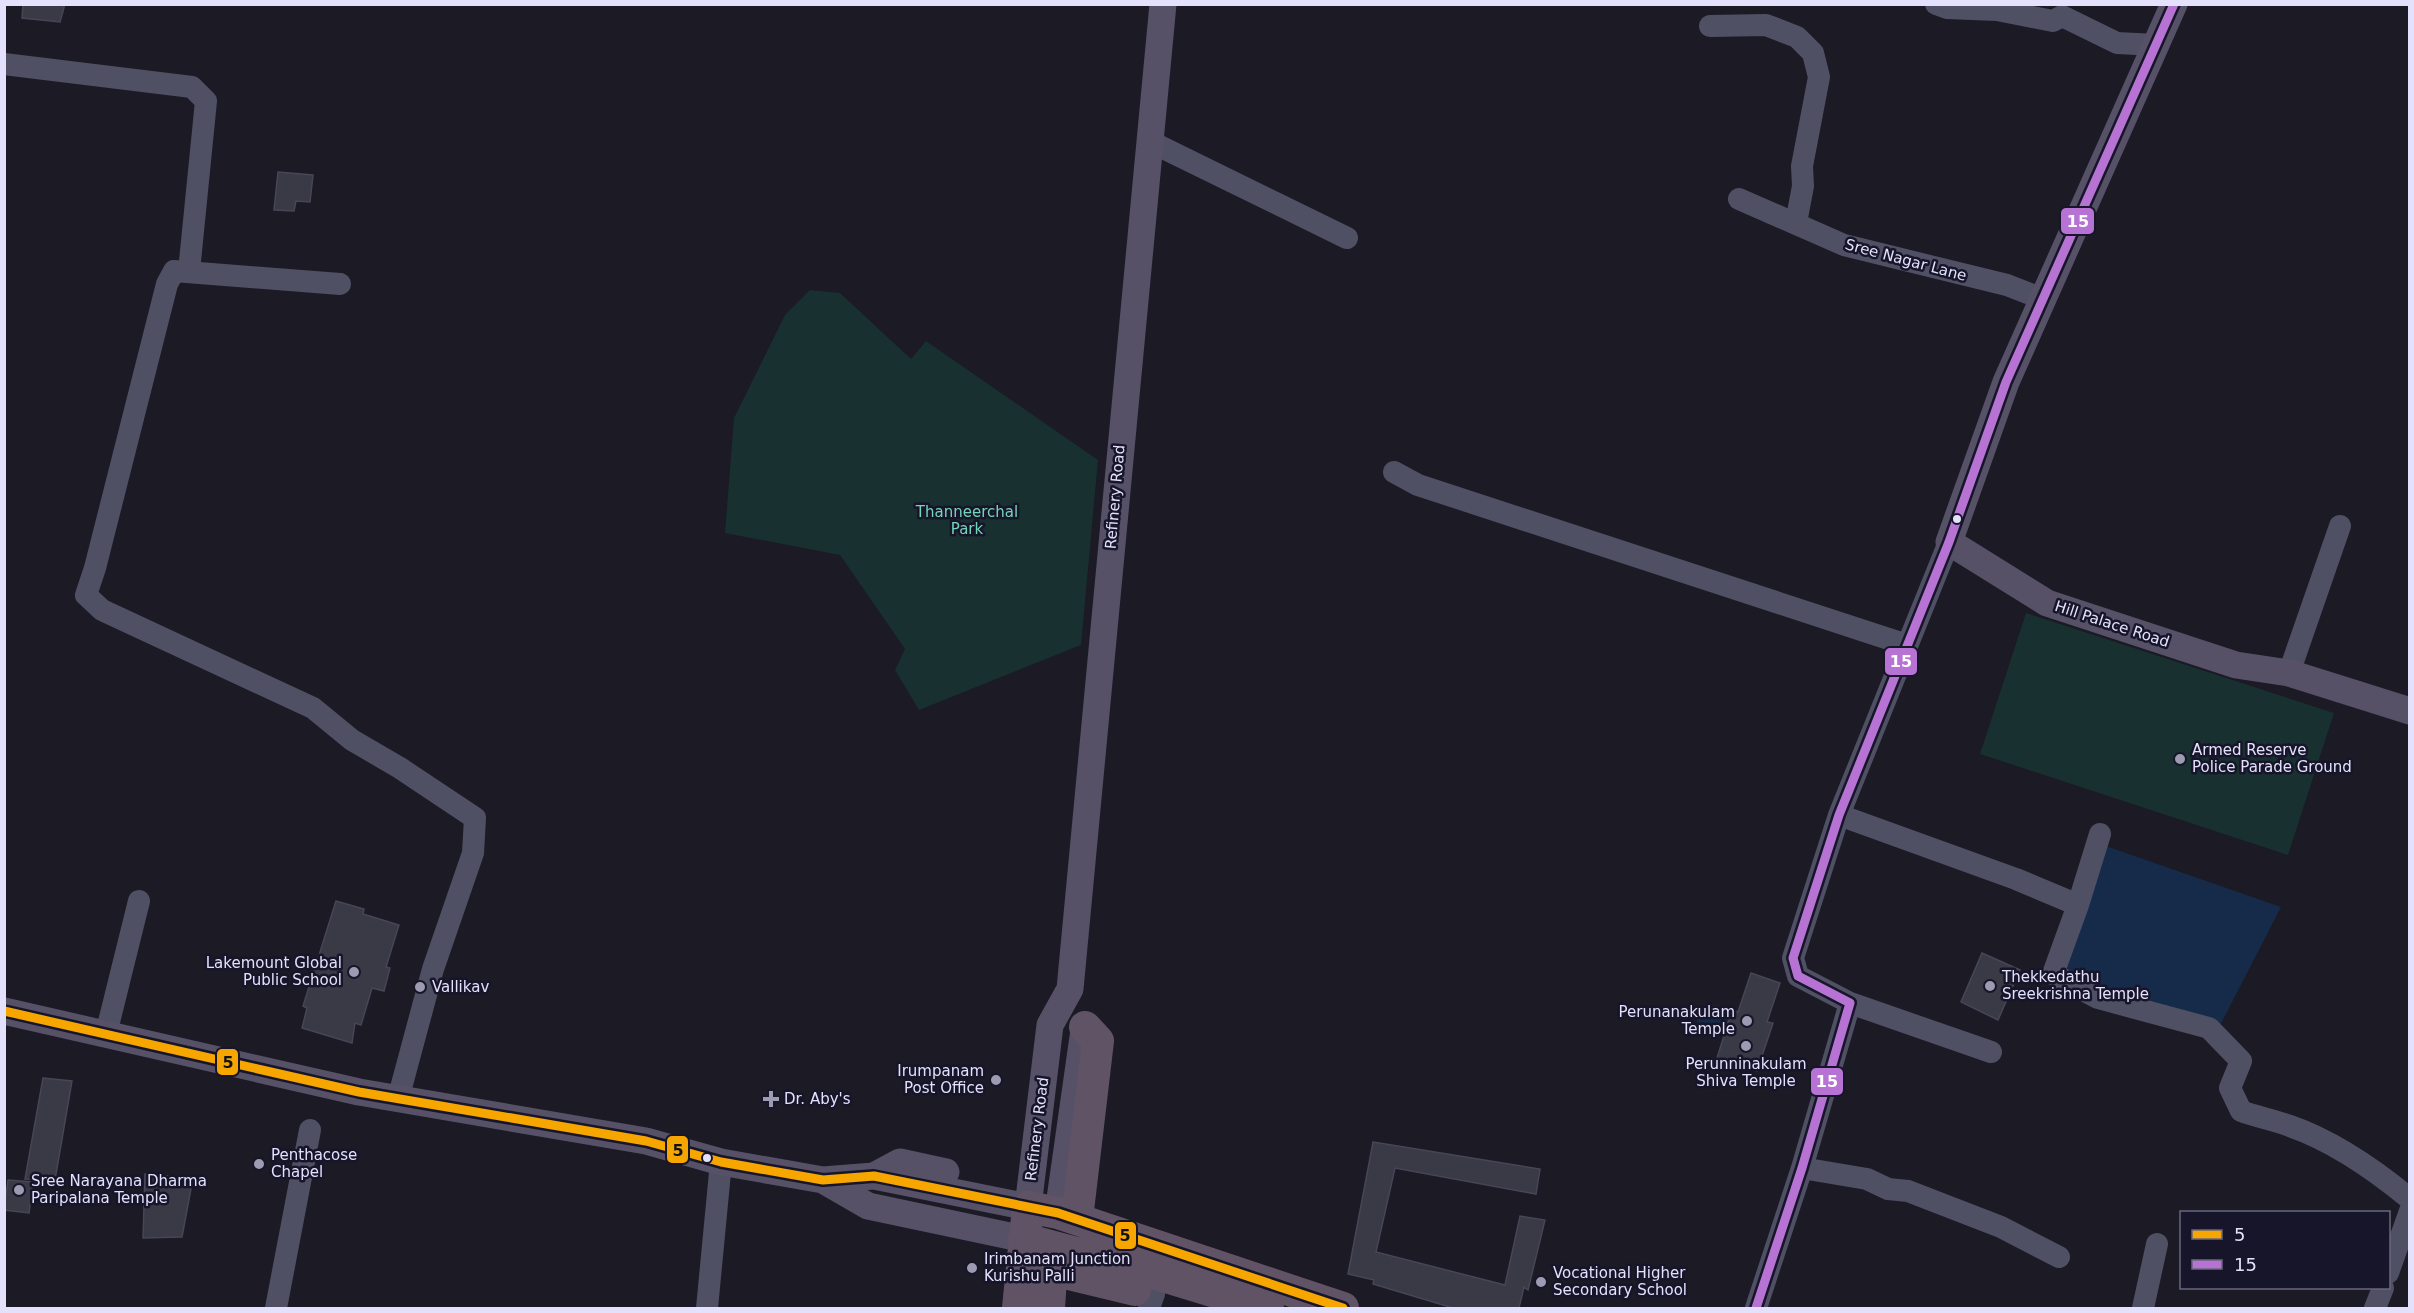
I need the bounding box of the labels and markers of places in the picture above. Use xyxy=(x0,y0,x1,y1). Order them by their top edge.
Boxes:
unlabelled marker xyxy=(1951,513,1963,525)
place label: Armed Reserve Police Parade Ground xyxy=(2192,741,2352,776)
marker: Armed Reserve Police Parade Ground xyxy=(2173,752,2187,766)
place label: Lakemount Global Public School xyxy=(206,954,342,989)
marker: Lakemount Global Public School xyxy=(347,965,361,979)
place label: Thekkedathu Sreekrishna Temple xyxy=(2001,968,2149,1003)
place label: Vallikav xyxy=(432,978,489,996)
marker: Thekkedathu Sreekrishna Temple xyxy=(1983,979,1997,993)
marker: Vallikav xyxy=(413,980,427,994)
place label: Perunanakulam Temple xyxy=(1618,1003,1735,1038)
marker: Perunanakulam Temple xyxy=(1740,1014,1754,1028)
marker: Perunninakulam Shiva Temple xyxy=(1739,1039,1753,1053)
place label: Perunninakulam Shiva Temple xyxy=(1686,1055,1807,1090)
place label: Irumpanam Post Office xyxy=(897,1062,984,1097)
marker: Irumpanam Post Office xyxy=(989,1073,1003,1087)
marker: Dr. Aby's xyxy=(762,1090,780,1108)
place label: Dr. Aby's xyxy=(784,1090,851,1108)
place label: Penthacose Chapel xyxy=(271,1146,357,1181)
unlabelled marker xyxy=(701,1152,713,1164)
marker: Penthacose Chapel xyxy=(252,1157,266,1171)
place label: Sree Narayana Dharma Paripalana Temple xyxy=(31,1172,207,1207)
marker: Sree Narayana Dharma Paripalana Temple xyxy=(12,1183,26,1197)
place label: Irimbanam Junction Kurishu Palli xyxy=(984,1250,1131,1285)
marker: Irimbanam Junction Kurishu Palli xyxy=(965,1261,979,1275)
place label: Vocational Higher Secondary School xyxy=(1553,1264,1687,1299)
marker: Vocational Higher Secondary School xyxy=(1534,1275,1548,1289)

